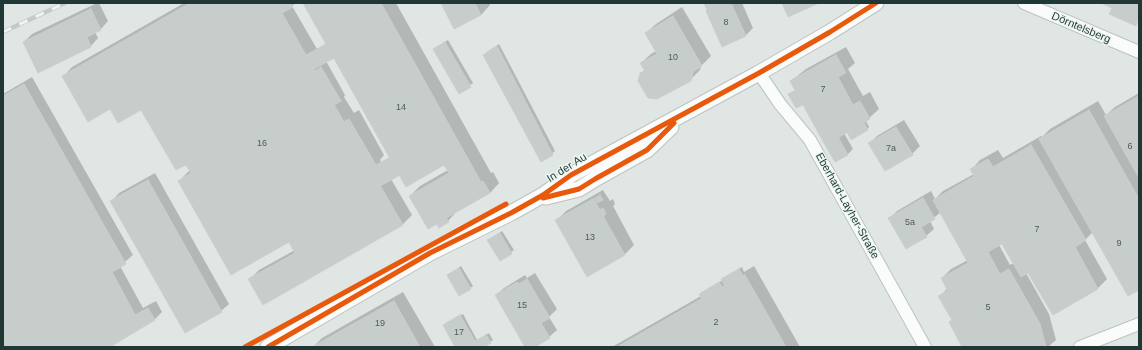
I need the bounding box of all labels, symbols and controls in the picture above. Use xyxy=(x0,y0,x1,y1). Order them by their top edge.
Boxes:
street label: Dörntelsberg xyxy=(1049,10,1113,46)
house number: 8 xyxy=(723,18,729,28)
house number: 10 xyxy=(668,53,678,63)
house number: 7 xyxy=(820,85,826,95)
house number: 14 xyxy=(396,103,406,113)
house number: 16 xyxy=(257,139,267,149)
house number: 6 xyxy=(1127,142,1133,152)
house number: 7a xyxy=(886,144,896,154)
street label: In der Au xyxy=(545,151,589,185)
street label: Eberhard-Layher-Straße xyxy=(812,151,882,261)
house number: 5a xyxy=(905,218,915,228)
house number: 7 xyxy=(1034,225,1040,235)
house number: 13 xyxy=(585,233,595,243)
house number: 9 xyxy=(1116,239,1122,249)
house number: 15 xyxy=(517,301,527,311)
house number: 5 xyxy=(985,303,991,313)
house number: 2 xyxy=(713,318,719,328)
house number: 19 xyxy=(375,319,385,329)
house number: 17 xyxy=(454,328,464,338)

